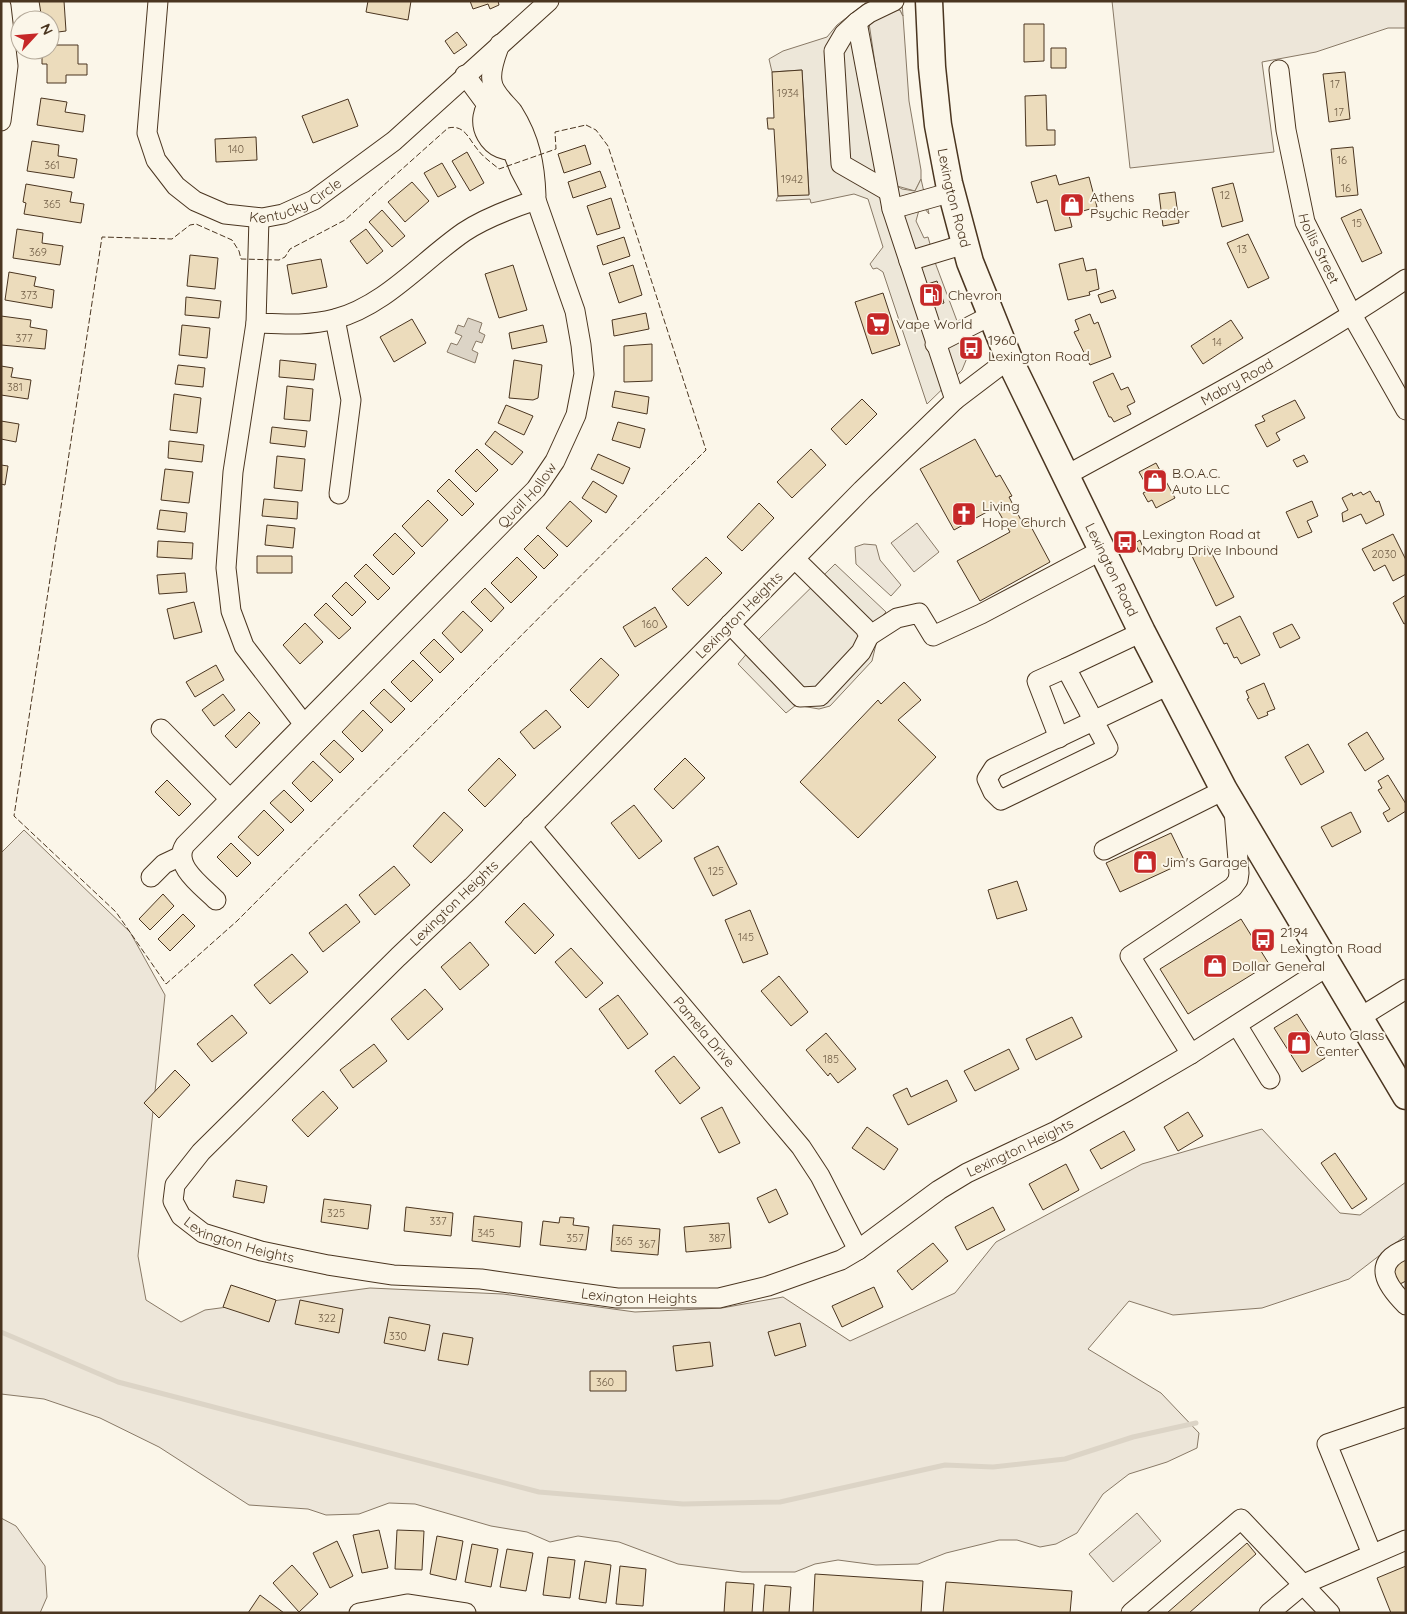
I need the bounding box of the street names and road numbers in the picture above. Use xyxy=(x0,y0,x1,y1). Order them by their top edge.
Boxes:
street label: Lexington Road xyxy=(934,147,975,250)
street label: Kentucky Circle xyxy=(248,174,345,228)
street label: Hollis Street xyxy=(1294,212,1344,287)
street label: Mabry Road xyxy=(1197,354,1276,409)
street label: Quail Hollow xyxy=(494,459,561,532)
street label: Lexington Road xyxy=(1081,520,1142,619)
street label: Lexington Heights xyxy=(692,568,786,662)
street label: Lexington Heights xyxy=(406,856,502,950)
street label: Pamela Drive xyxy=(669,993,739,1071)
street label: Lexington Heights xyxy=(964,1114,1076,1181)
street label: Lexington Heights xyxy=(180,1213,296,1267)
street label: Lexington Heights xyxy=(580,1284,697,1307)

